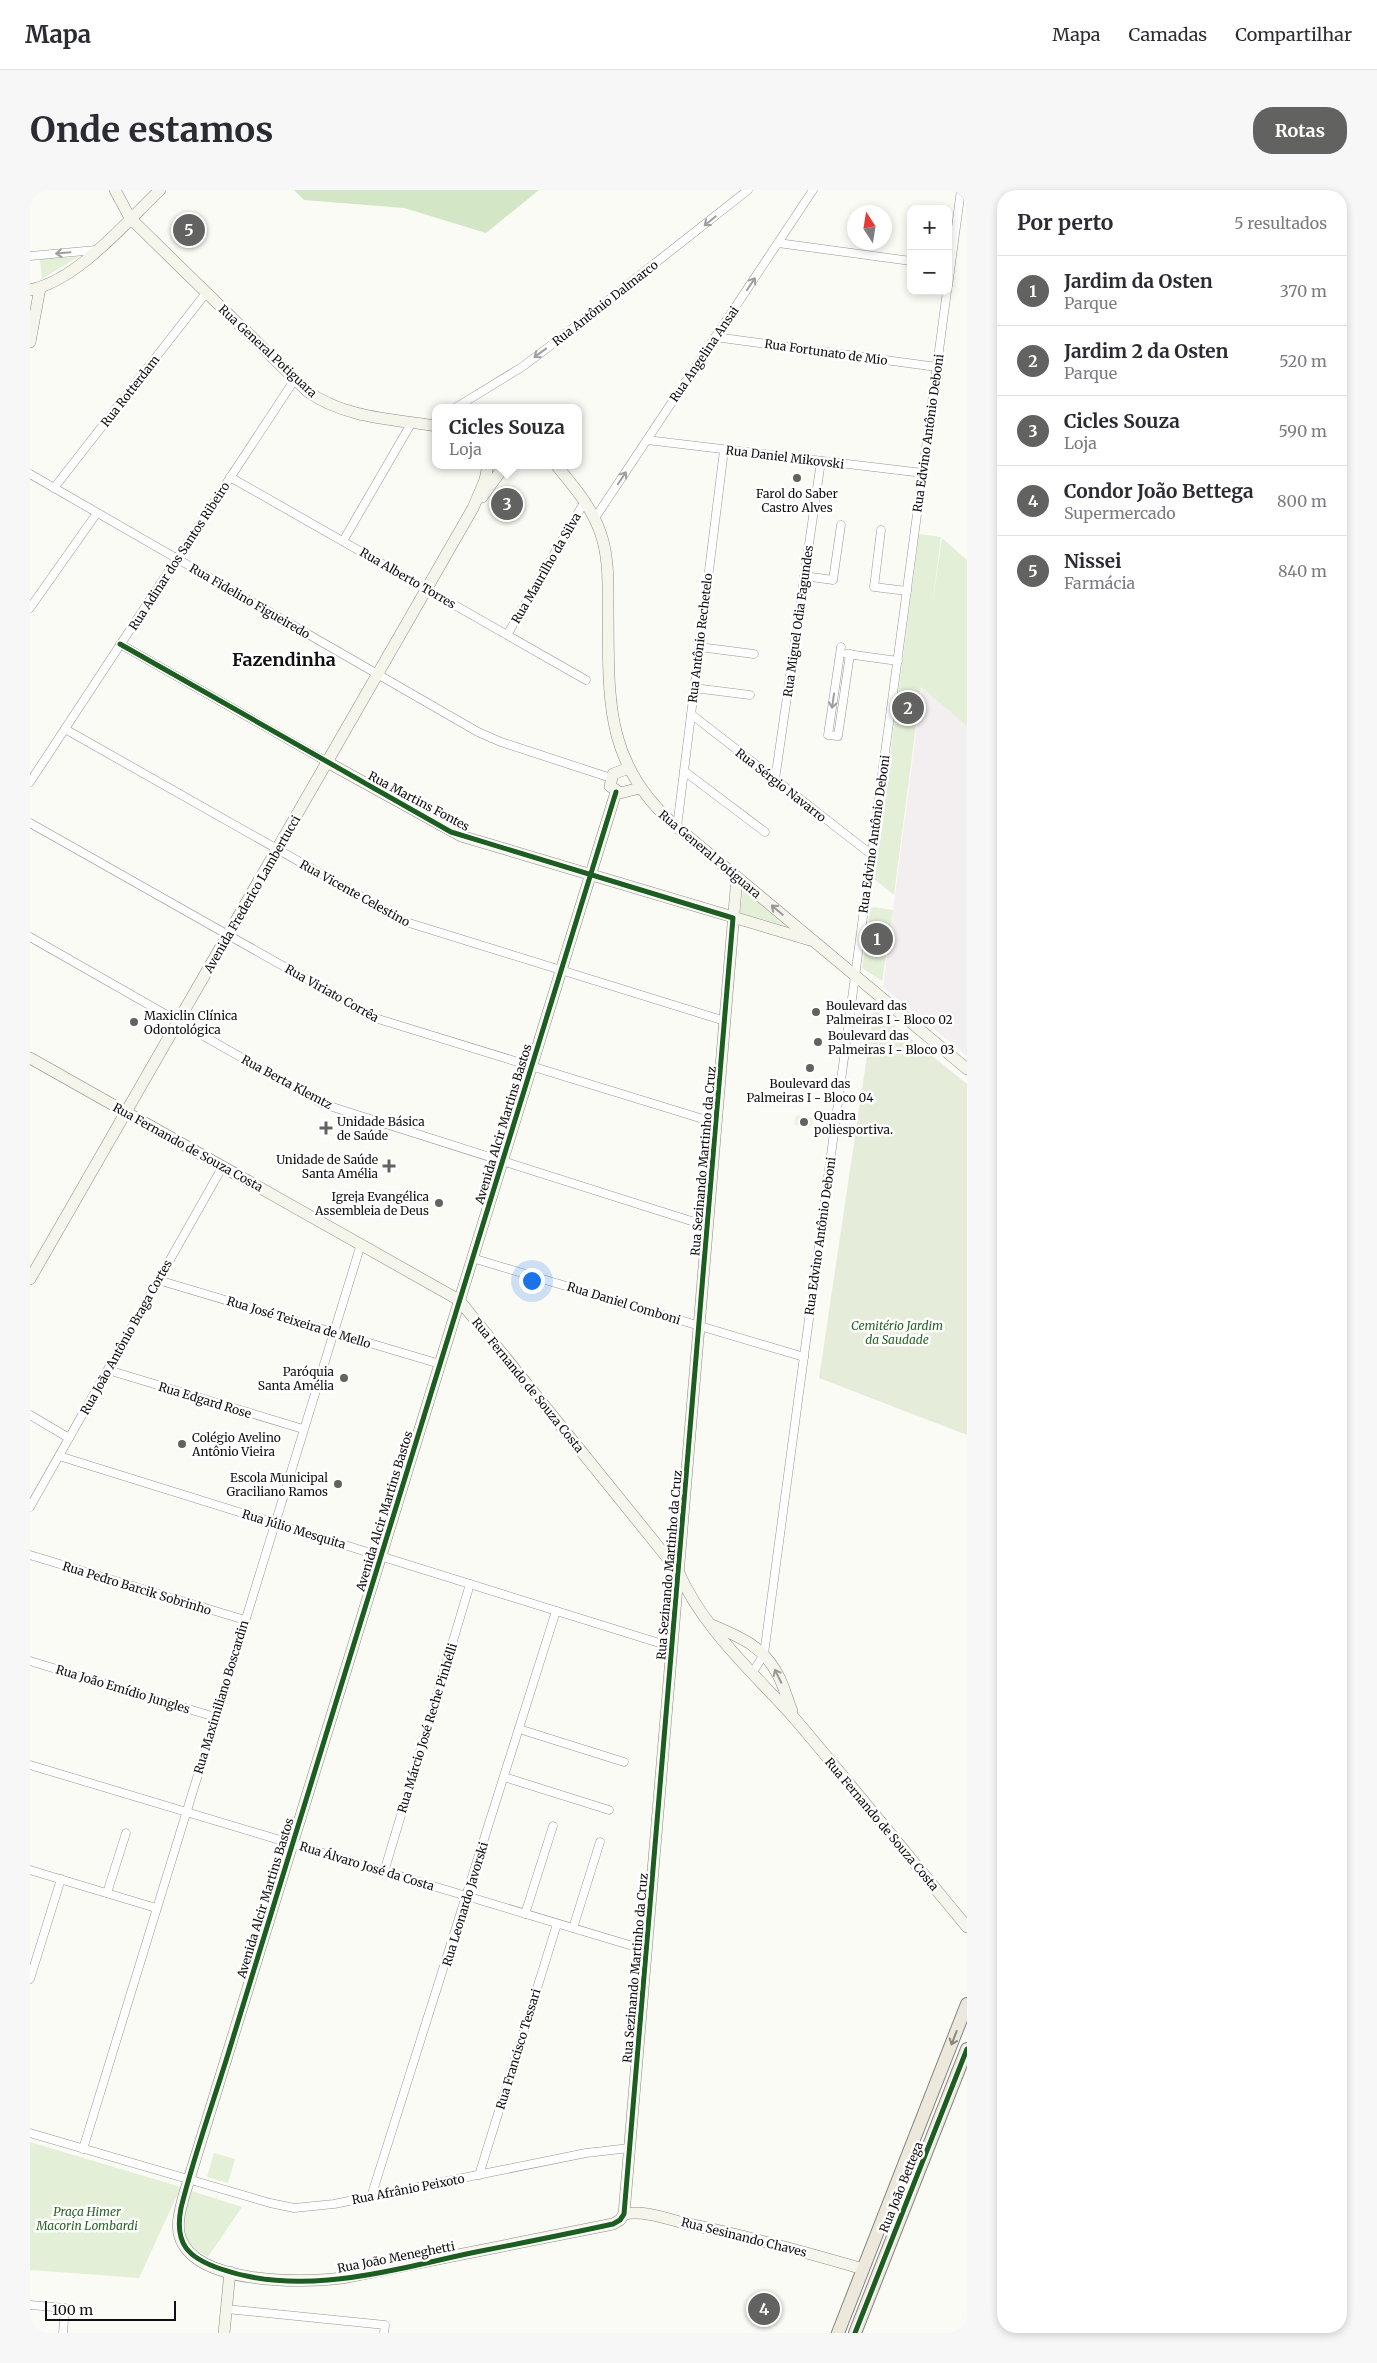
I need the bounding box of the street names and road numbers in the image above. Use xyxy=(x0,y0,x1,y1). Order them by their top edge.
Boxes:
street label: Rua Antônio Dalmarco xyxy=(549,257,661,349)
street label: Rua General Potiguara xyxy=(216,302,321,401)
street label: Rua Angelina Ansai xyxy=(666,303,742,405)
street label: Rua Fortunato de Mio xyxy=(763,336,889,368)
street label: Rua Rotterdam xyxy=(97,352,163,430)
street label: Rua Edvino Antônio Deboni xyxy=(909,353,947,513)
street label: Rua Daniel Mikovski xyxy=(725,442,845,472)
street label: Rua Adinar dos Santos Ribeiro xyxy=(125,479,233,633)
street label: Rua Maurilho da Silva xyxy=(508,509,584,626)
street label: Rua Alberto Torres xyxy=(357,544,459,612)
street label: Rua Miguel Odia Fagundes xyxy=(780,544,816,698)
street label: Rua Fidelino Figueiredo xyxy=(187,560,313,642)
street label: Rua Antônio Rechetelo xyxy=(685,572,715,704)
street label: Rua Sérgio Navarro xyxy=(733,745,829,825)
street label: Rua Edvino Antônio Deboni xyxy=(855,754,893,914)
street label: Rua Martins Fontes xyxy=(366,768,472,834)
street label: Rua General Potiguara xyxy=(656,807,765,902)
street label: Avenida Frederico Lambertucci xyxy=(200,812,303,976)
street label: Rua Vicente Celestino xyxy=(297,856,413,930)
street label: Rua Viriato Corrêa xyxy=(283,961,382,1025)
street label: Avenida Alcir Martins Bastos xyxy=(471,1042,535,1207)
street label: Rua Berta Klemtz xyxy=(239,1052,335,1112)
street label: Rua Sezinando Martinho da Cruz xyxy=(687,1065,719,1256)
street label: Rua Fernando de Souza Costa xyxy=(110,1099,266,1195)
street label: Rua Edvino Antônio Deboni xyxy=(801,1156,839,1316)
street label: Rua João Antônio Braga Cortes xyxy=(77,1257,175,1417)
street label: Rua Daniel Comboni xyxy=(565,1279,683,1327)
street label: Rua José Teixeira de Mello xyxy=(225,1293,373,1351)
street label: Rua Fernando de Souza Costa xyxy=(469,1315,587,1456)
street label: Rua Edgard Rose xyxy=(157,1379,253,1421)
street label: Avenida Alcir Martins Bastos xyxy=(352,1429,416,1594)
street label: Rua Sezinando Martinho da Cruz xyxy=(653,1469,685,1660)
street label: Rua Júlio Mesquita xyxy=(240,1506,348,1552)
street label: Rua Pedro Barcik Sobrinho xyxy=(61,1558,213,1618)
street label: Rua Maximiliano Boscardin xyxy=(190,1618,252,1776)
street label: Rua Márcio José Reche Pinhélli xyxy=(394,1641,460,1815)
street label: Rua João Emídio Jungles xyxy=(54,1661,192,1717)
street label: Rua Fernando de Souza Costa xyxy=(822,1754,942,1894)
street label: Avenida Alcir Martins Bastos xyxy=(233,1816,297,1981)
street label: Rua Álvaro José da Costa xyxy=(298,1838,437,1894)
street label: Rua Leonardo Javorski xyxy=(439,1840,491,1968)
street label: Rua Sezinando Martinho da Cruz xyxy=(619,1872,651,2063)
street label: Rua Francisco Tessari xyxy=(493,1987,544,2111)
street label: Rua João Bettega xyxy=(876,2139,926,2235)
street label: Rua Afrânio Peixoto xyxy=(350,2171,466,2207)
street label: Rua Sesinando Chaves xyxy=(680,2214,808,2260)
street label: Rua João Meneghetti xyxy=(336,2238,456,2276)

